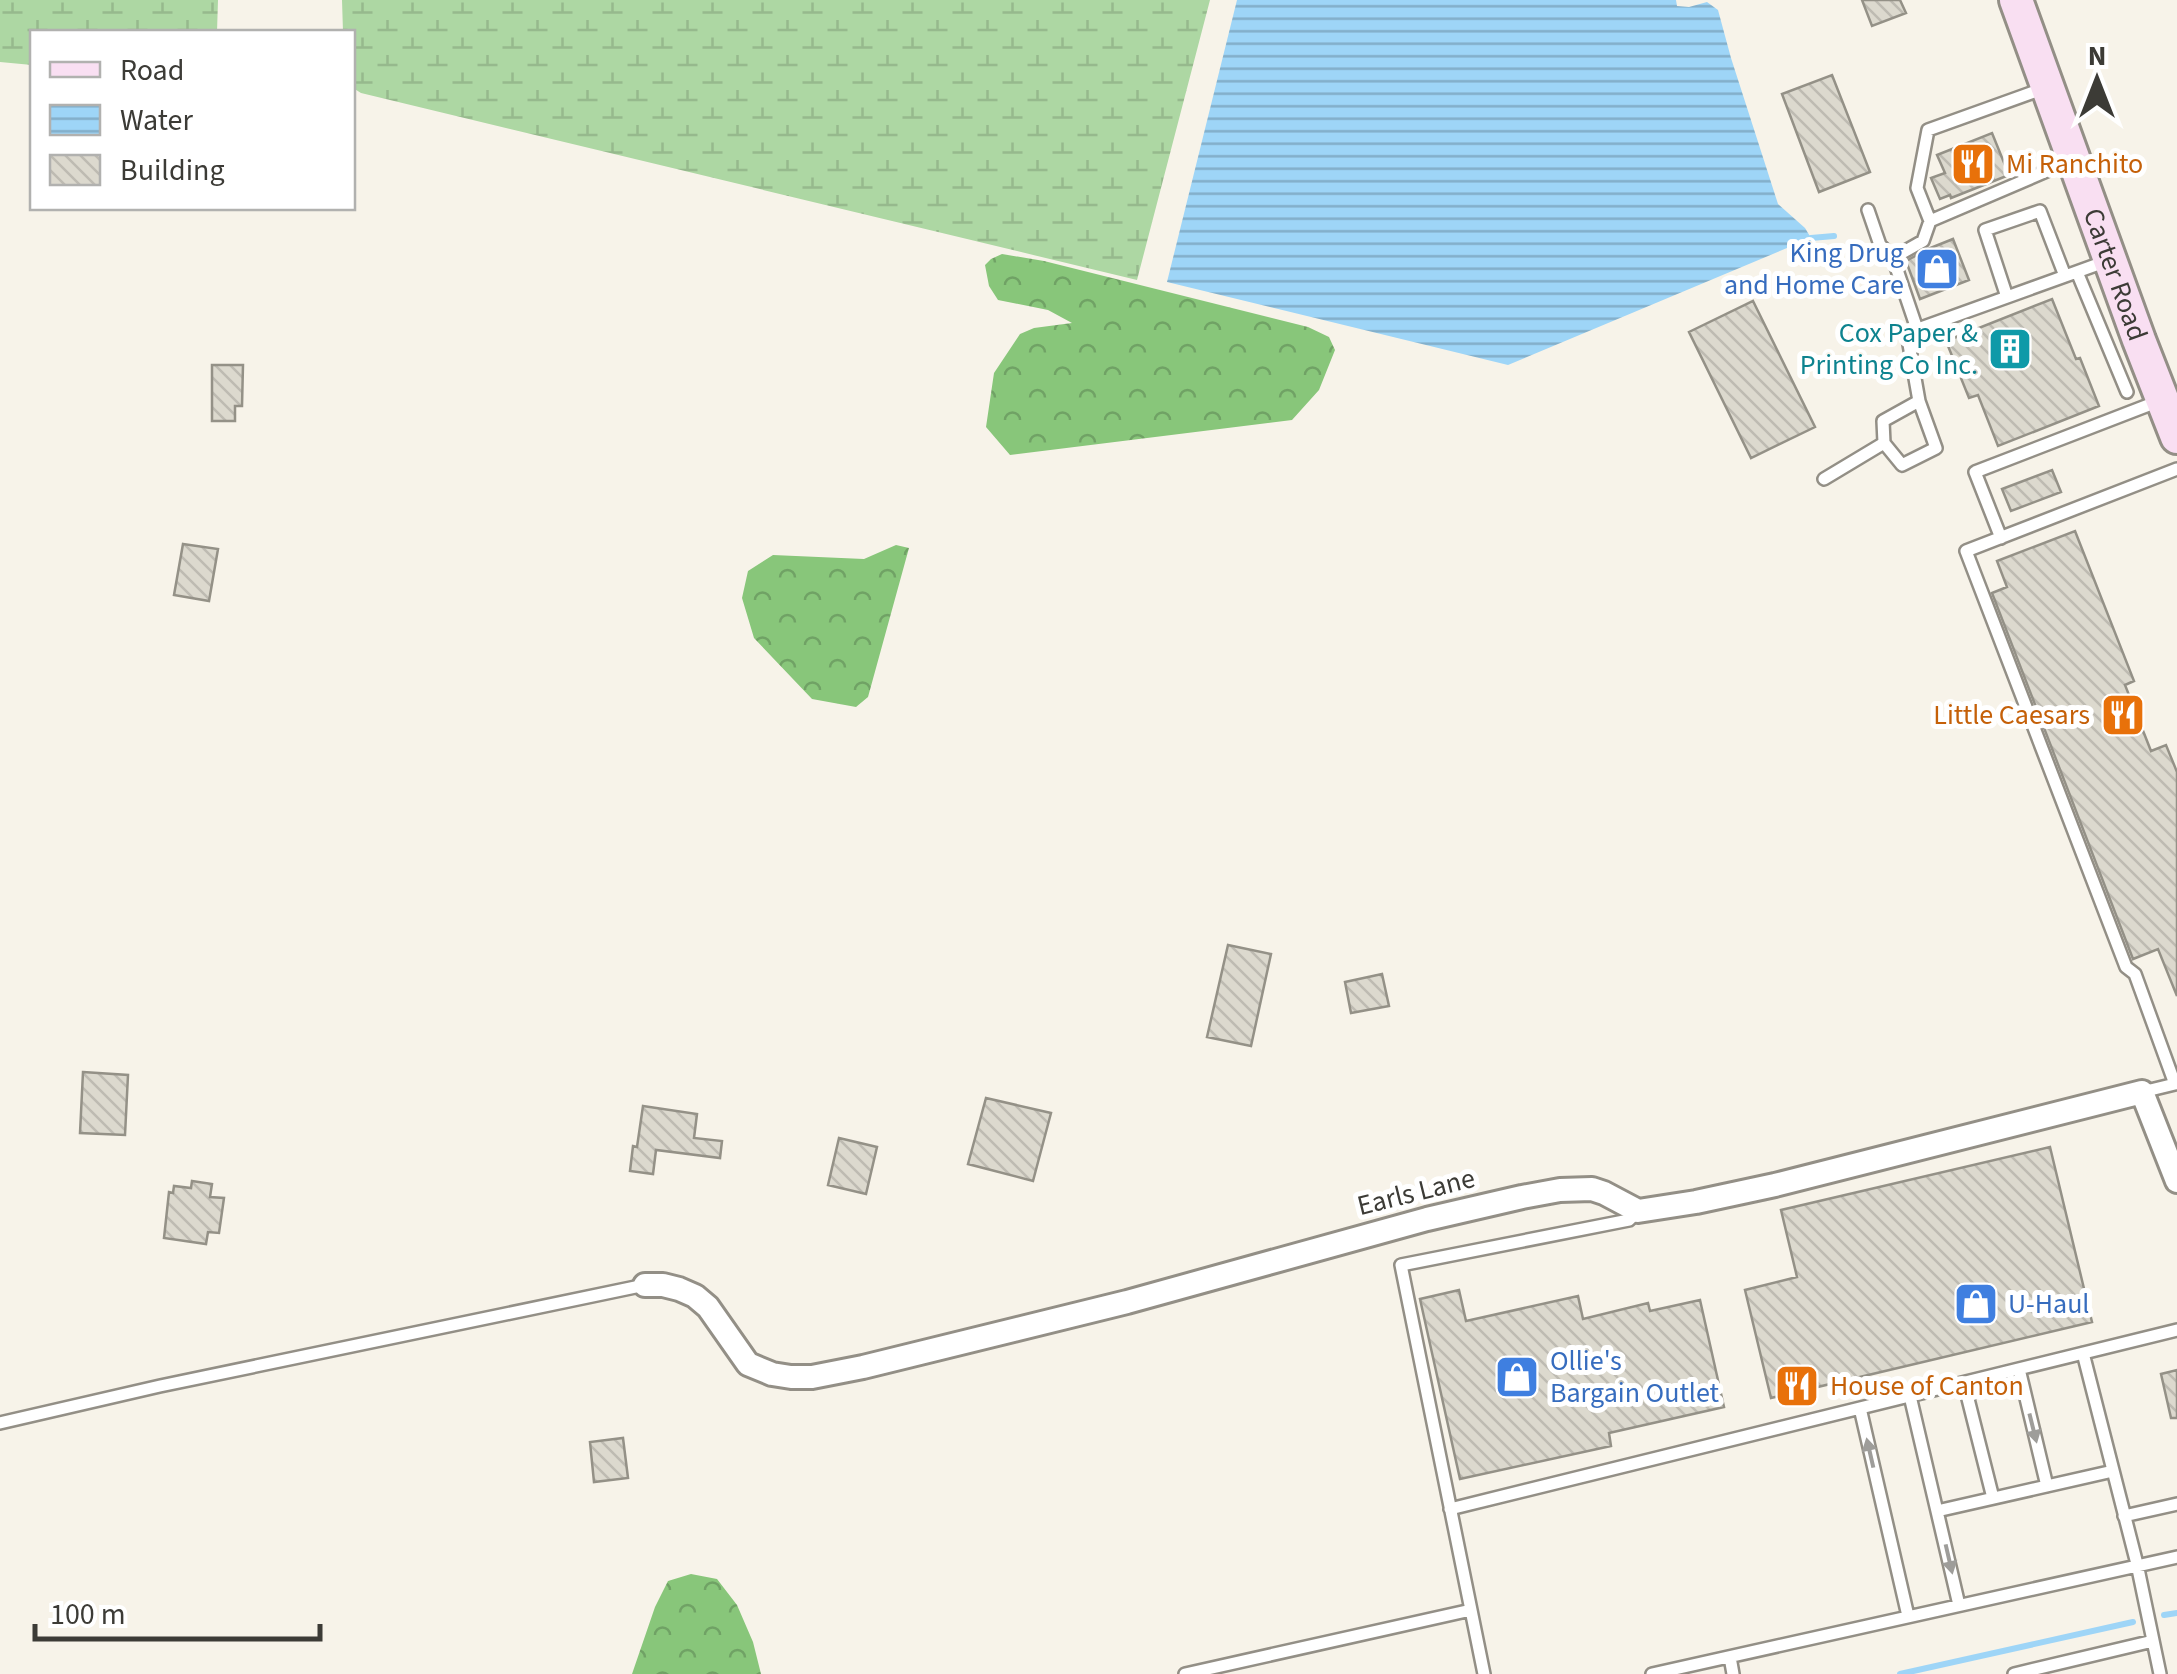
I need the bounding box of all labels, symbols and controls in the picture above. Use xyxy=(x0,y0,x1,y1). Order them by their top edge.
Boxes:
legend xyxy=(30,30,355,210)
north arrow xyxy=(2047,30,2147,130)
text: N xyxy=(2088,36,2106,76)
text: Road xyxy=(120,49,184,92)
text: Water xyxy=(120,99,193,142)
restaurant icon: Mi Ranchito xyxy=(1950,141,1996,187)
place label: Mi Ranchito xyxy=(2006,144,2143,184)
text: Building xyxy=(120,149,225,192)
street label: Carter Road xyxy=(2073,203,2158,346)
place label: King Drug and Home Care xyxy=(1724,233,1904,305)
shop icon: King Drug and Home Care xyxy=(1914,246,1960,292)
place label: Cox Paper & Printing Co Inc. xyxy=(1800,313,1978,385)
building icon: Cox Paper & Printing Co Inc. xyxy=(1987,326,2033,372)
restaurant icon: Little Caesars xyxy=(2100,692,2146,738)
place label: Little Caesars xyxy=(1933,695,2090,735)
street label: Earls Lane xyxy=(1353,1158,1479,1226)
shop icon: U-Haul xyxy=(1953,1281,1999,1327)
place label: U-Haul xyxy=(2008,1284,2090,1324)
place label: Ollie's Bargain Outlet xyxy=(1550,1341,1720,1413)
shop icon: Ollie's Bargain Outlet xyxy=(1494,1354,1540,1400)
restaurant icon: House of Canton xyxy=(1774,1363,1820,1409)
place label: House of Canton xyxy=(1830,1366,2024,1406)
one-way arrow xyxy=(2026,1413,2041,1444)
one-way arrow xyxy=(1862,1437,1877,1468)
one-way arrow xyxy=(1941,1544,1957,1575)
scale bar xyxy=(35,1579,320,1641)
text: 100 m xyxy=(50,1593,126,1636)

